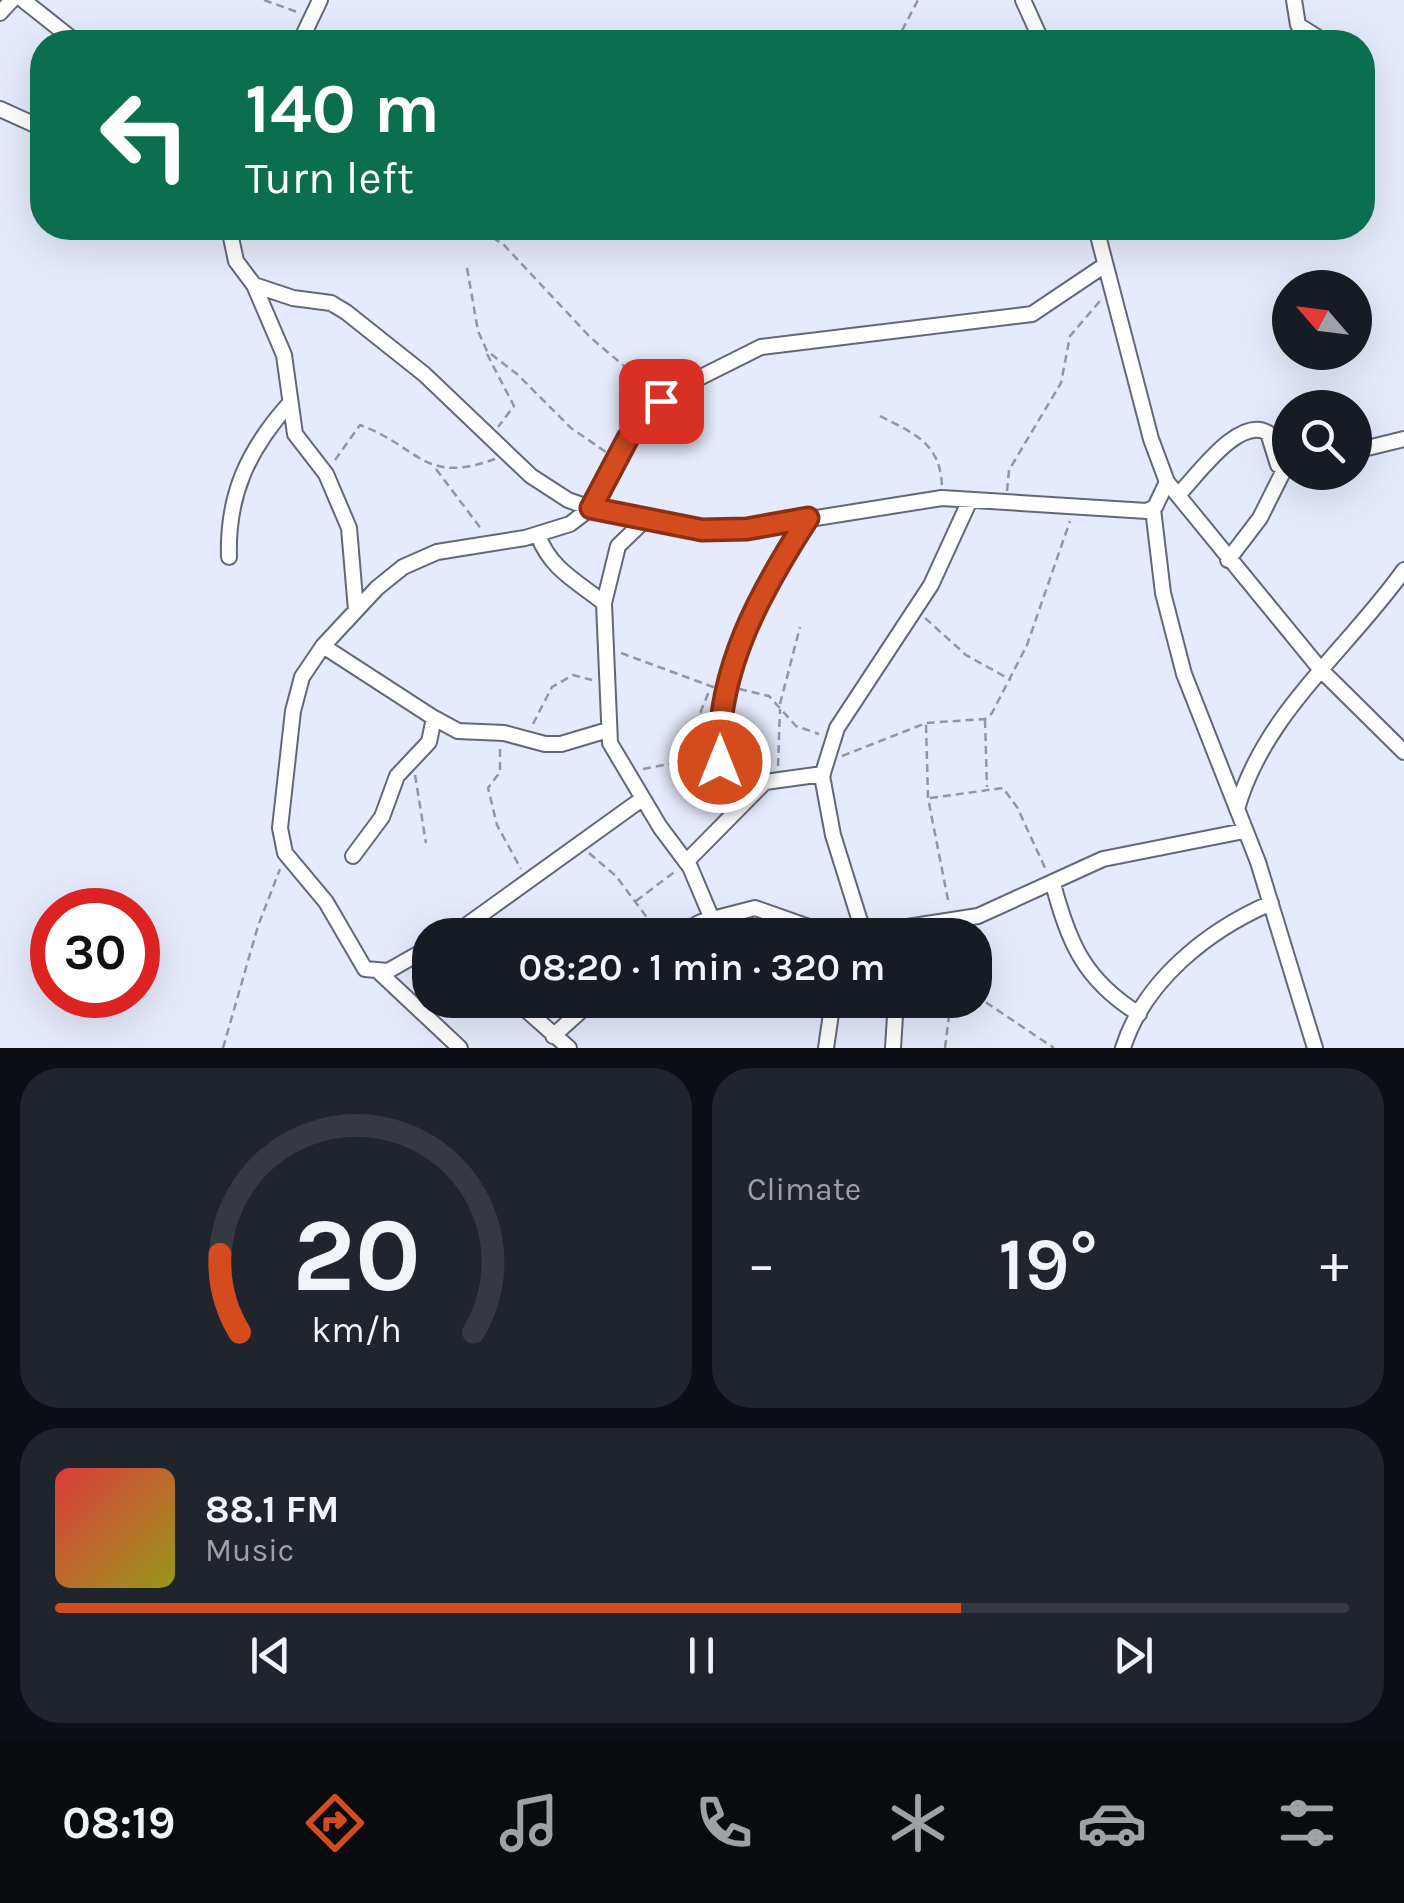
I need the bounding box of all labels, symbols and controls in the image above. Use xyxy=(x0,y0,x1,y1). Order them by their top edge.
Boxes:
text: 140 m xyxy=(245,68,440,150)
icon: left xyxy=(80,70,210,200)
text: Turn left xyxy=(245,152,414,204)
north arrow xyxy=(1272,270,1372,370)
map controls xyxy=(1272,270,1372,490)
pin xyxy=(619,359,704,444)
icon: arrive xyxy=(634,374,689,429)
button: search xyxy=(1272,390,1372,490)
position arrow xyxy=(668,710,772,814)
speed limit sign: 30 xyxy=(30,888,160,1018)
text: 08:20 · 1 min · 320 m xyxy=(519,945,885,990)
text: Climate xyxy=(747,1171,861,1208)
text: 20 xyxy=(292,1195,420,1316)
text: 19° xyxy=(998,1220,1098,1308)
text: − xyxy=(747,1232,776,1296)
text: + xyxy=(1320,1232,1349,1296)
text: km/h xyxy=(311,1309,401,1351)
text: 88.1 FM xyxy=(205,1487,339,1532)
text: Music xyxy=(205,1532,294,1569)
icon: previous xyxy=(243,1628,298,1683)
icon: pause xyxy=(674,1628,729,1683)
icon: next xyxy=(1106,1628,1161,1683)
icon: directions xyxy=(300,1788,370,1858)
icon: music xyxy=(494,1788,564,1858)
icon: phone xyxy=(689,1788,759,1858)
icon: climate xyxy=(883,1788,953,1858)
icon: car xyxy=(1077,1788,1147,1858)
icon: filters xyxy=(1272,1788,1342,1858)
text: 08:19 xyxy=(62,1797,175,1849)

